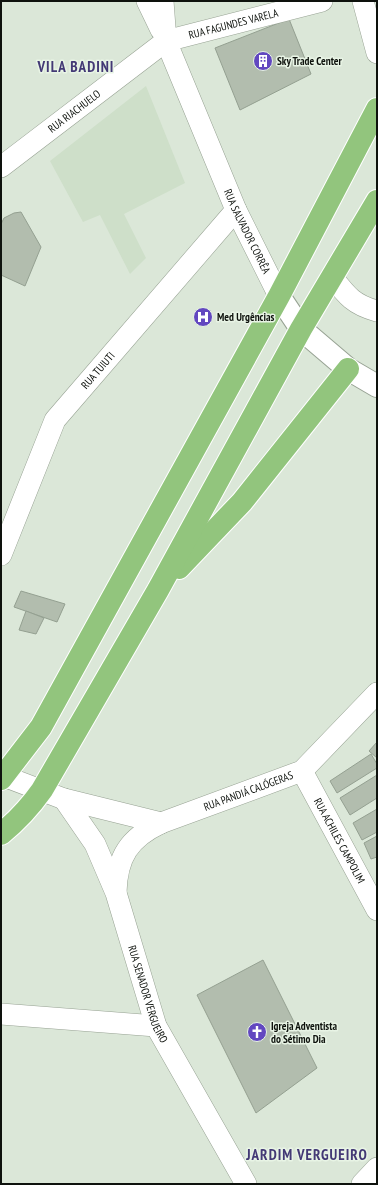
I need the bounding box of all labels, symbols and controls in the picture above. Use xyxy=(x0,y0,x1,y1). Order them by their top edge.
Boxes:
street label: RUA FAGUNDES VARELA xyxy=(187,5,280,42)
building icon: Sky Trade Center xyxy=(252,50,274,72)
place label: Sky Trade Center xyxy=(277,54,343,68)
district label: VILA BADINI xyxy=(37,57,114,76)
street label: RUA RIACHUELO xyxy=(45,87,103,136)
street label: RUA SALVADOR CORRÊA xyxy=(221,187,274,277)
hospital icon: Med Urgências xyxy=(192,306,214,328)
place label: Med Urgências xyxy=(217,310,274,324)
street label: RUA TUIUTI xyxy=(78,349,118,392)
street label: RUA PANDIÁ CALÓGERAS xyxy=(202,768,295,814)
street label: RUA ACHILES CAMPOLIM xyxy=(311,795,368,886)
street label: RUA SENADOR VERGUEIRO xyxy=(125,944,171,1045)
place label: Igreja Adventista do Sétimo Dia xyxy=(271,1019,337,1046)
church icon: Igreja Adventista do Sétimo Dia xyxy=(246,1021,268,1043)
district label: JARDIM VERGUEIRO xyxy=(245,1145,368,1164)

